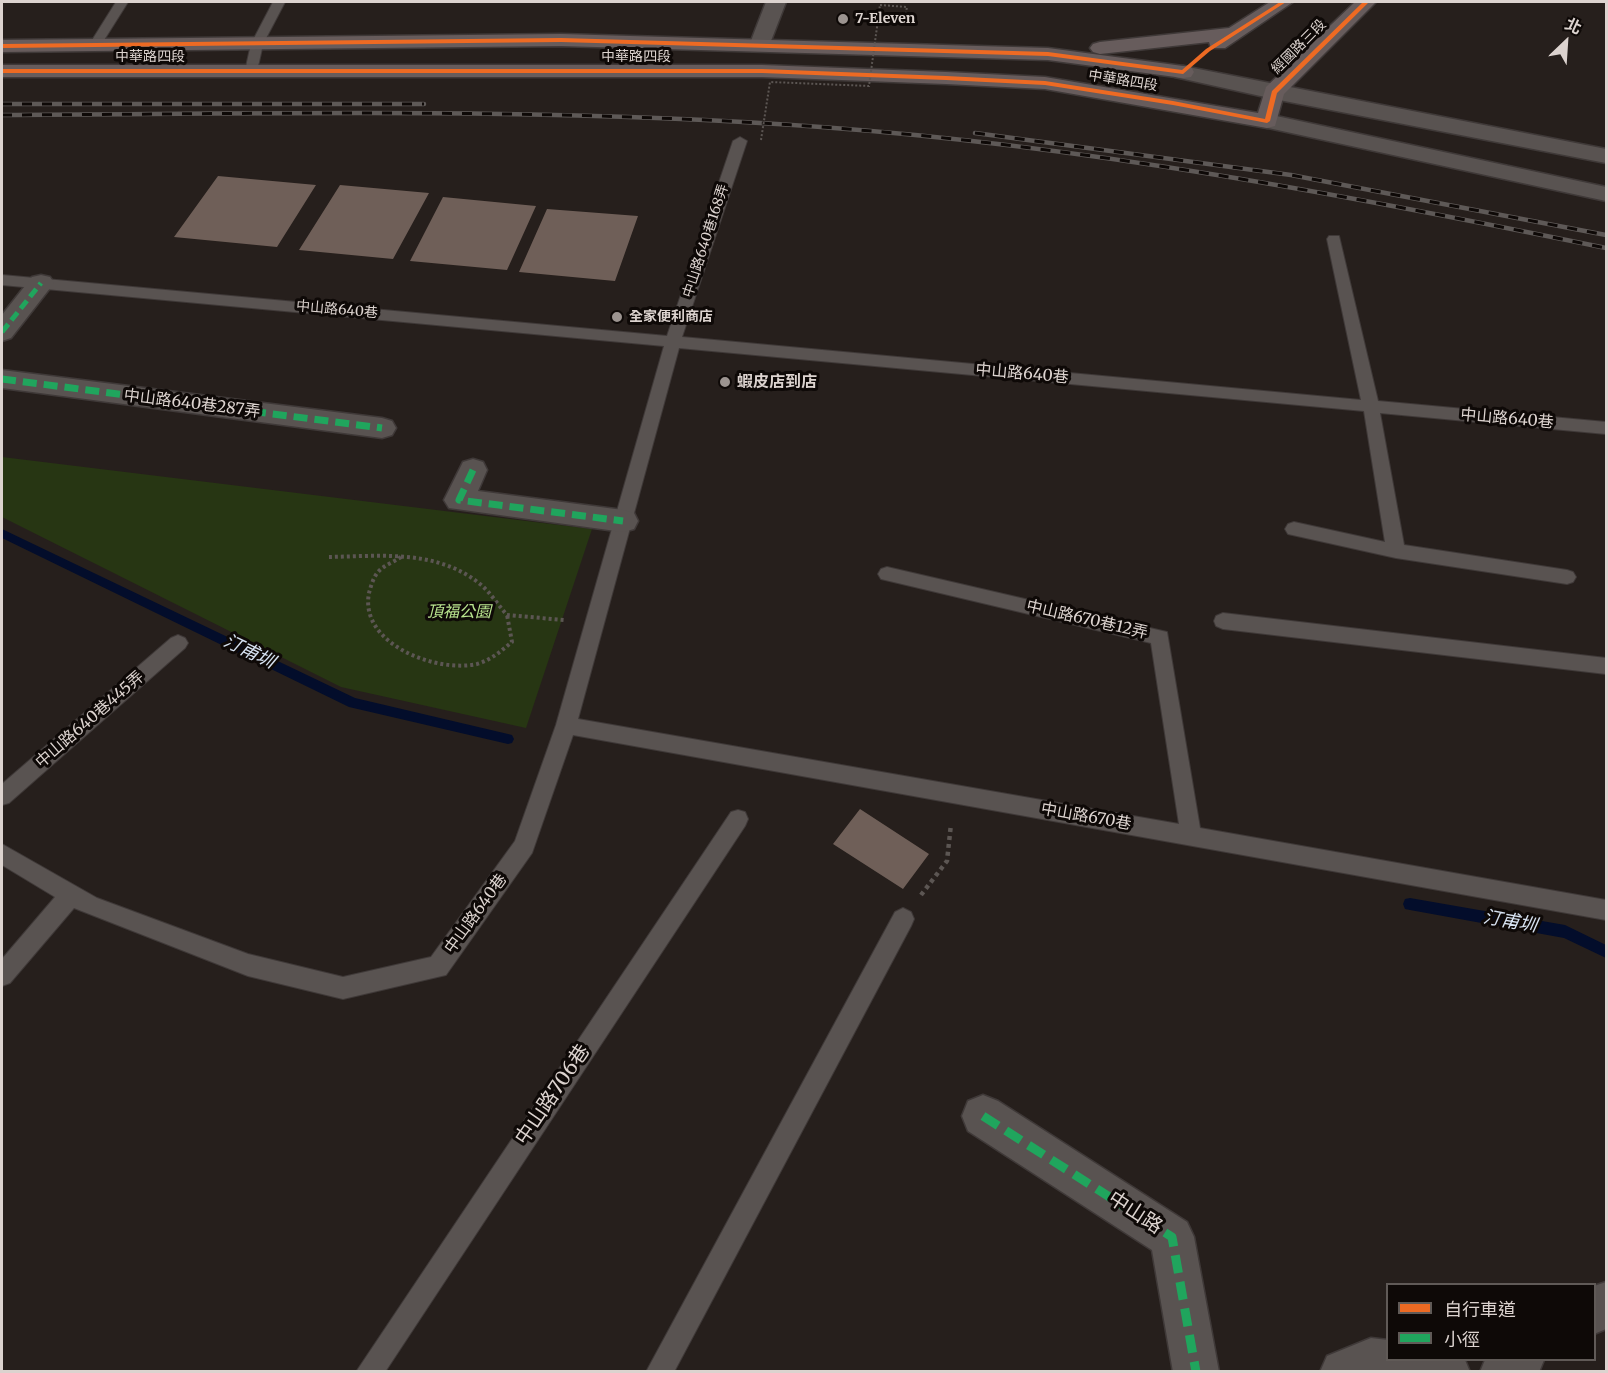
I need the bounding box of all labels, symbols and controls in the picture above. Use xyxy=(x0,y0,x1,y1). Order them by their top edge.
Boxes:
place label: 7-Eleven xyxy=(855,11,915,27)
marker: 7-Eleven xyxy=(836,12,850,26)
north arrow xyxy=(1536,12,1596,72)
text: 北 xyxy=(1562,13,1585,38)
street label: 經國路三段 xyxy=(1268,16,1330,78)
street label: 中華路四段 xyxy=(115,49,185,65)
street label: 中華路四段 xyxy=(601,49,671,65)
street label: 中華路四段 xyxy=(1087,67,1159,95)
street label: 中山路640巷168弄 xyxy=(680,182,732,300)
street label: 中山路640巷 xyxy=(295,298,379,322)
place label: 全家便利商店 xyxy=(629,309,713,325)
marker: 全家便利商店 xyxy=(610,310,624,324)
street label: 中山路640巷 xyxy=(975,360,1069,388)
place label: 蝦皮店到店 xyxy=(737,372,817,392)
marker: 蝦皮店到店 xyxy=(718,375,732,389)
street label: 中山路640巷287弄 xyxy=(123,386,261,422)
street label: 中山路640巷 xyxy=(1460,405,1554,433)
street label: 中山路670巷12弄 xyxy=(1024,597,1150,643)
park label: 頂福公園 xyxy=(427,602,491,622)
water label: 汀甫圳 xyxy=(220,630,278,674)
street label: 中山路640巷445弄 xyxy=(32,668,148,772)
street label: 中山路670巷 xyxy=(1039,800,1133,834)
street label: 中山路640巷 xyxy=(441,870,511,958)
water label: 汀甫圳 xyxy=(1482,907,1538,937)
street label: 中山路706巷 xyxy=(511,1040,595,1150)
street label: 中山路 xyxy=(1103,1187,1167,1239)
legend xyxy=(1386,1283,1596,1361)
text: 自行車道 xyxy=(1444,1298,1516,1321)
text: 小徑 xyxy=(1444,1328,1480,1351)

